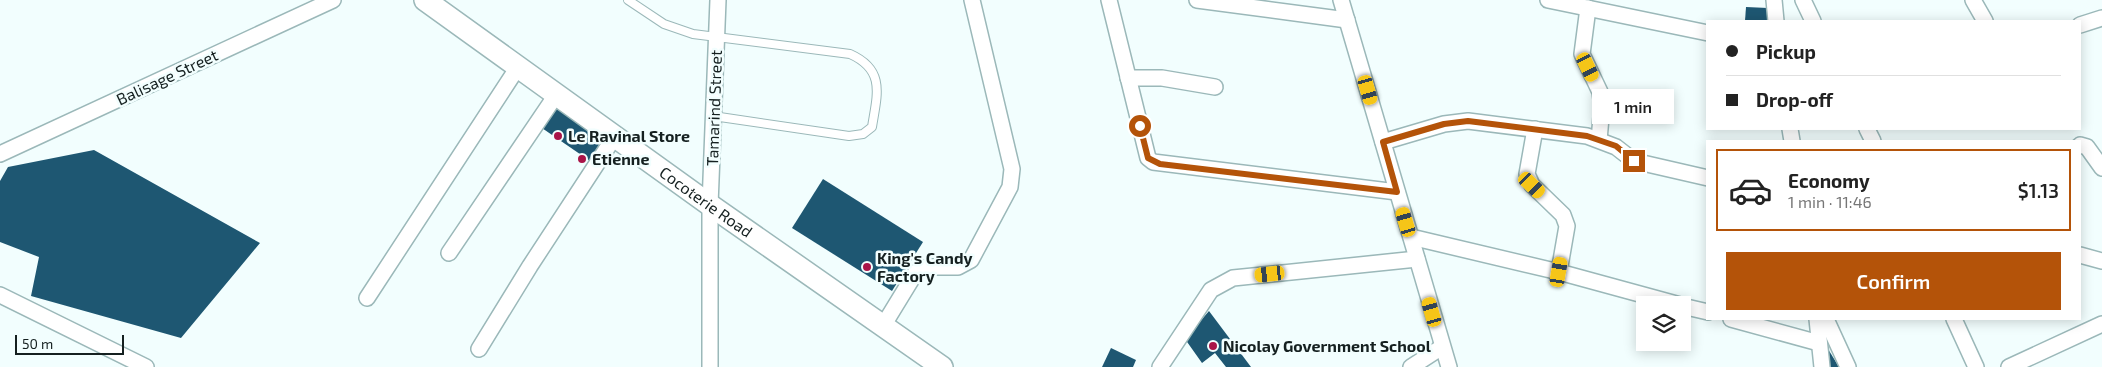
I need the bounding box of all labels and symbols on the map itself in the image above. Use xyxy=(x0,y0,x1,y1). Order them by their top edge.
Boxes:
street label: Balisage Street xyxy=(113,45,221,108)
street label: Tamarind Street xyxy=(702,50,725,166)
car xyxy=(1574,50,1601,84)
car xyxy=(1356,74,1379,106)
callout: 1 min xyxy=(1593,89,1675,124)
route start xyxy=(1129,115,1151,137)
place label: Le Ravinal Store xyxy=(568,126,690,145)
marker: Le Ravinal Store xyxy=(552,130,564,142)
place label: Etienne xyxy=(592,149,650,168)
route end xyxy=(1623,150,1645,172)
marker: Etienne xyxy=(576,153,588,165)
street label: Cocoterie Road xyxy=(656,162,756,241)
car xyxy=(1516,169,1548,201)
car xyxy=(1394,205,1417,239)
place label: King's Candy Factory xyxy=(877,248,973,286)
car xyxy=(1549,256,1568,288)
marker: King's Candy Factory xyxy=(861,261,873,273)
car xyxy=(1254,265,1285,283)
car xyxy=(1420,296,1443,328)
scale bar xyxy=(15,332,124,355)
place label: Nicolay Government School xyxy=(1223,336,1432,356)
marker: Nicolay Government School xyxy=(1207,340,1219,352)

